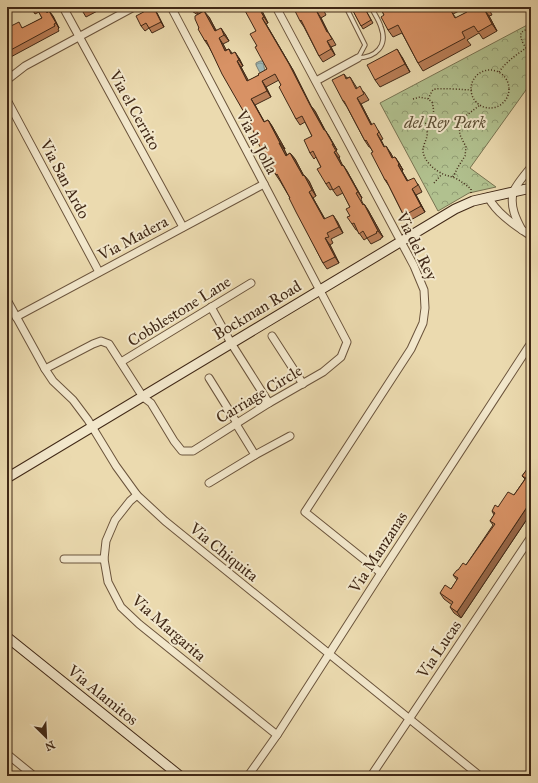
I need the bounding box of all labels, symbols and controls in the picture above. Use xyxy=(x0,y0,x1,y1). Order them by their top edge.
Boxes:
street label: Via el Cerrito xyxy=(105,66,165,153)
street label: Via la Jolla xyxy=(231,106,282,178)
park label: del Rey Park xyxy=(403,113,486,132)
street label: Via San Ardo xyxy=(36,135,94,222)
street label: Via del Rey xyxy=(392,208,442,284)
street label: Via Madera xyxy=(94,212,171,265)
street label: Cobblestone Lane xyxy=(124,272,234,350)
street label: Bockman Road xyxy=(210,276,304,344)
street label: Carriage Circle xyxy=(212,361,306,428)
street label: Via Manzanas xyxy=(344,508,411,597)
street label: Via Chiquita xyxy=(184,518,262,586)
street label: Via Margarita xyxy=(127,590,210,666)
street label: Via Lucas xyxy=(412,616,465,682)
street label: Via Alamitos xyxy=(63,660,142,729)
north arrow xyxy=(26,717,66,757)
text: N xyxy=(42,738,57,754)

